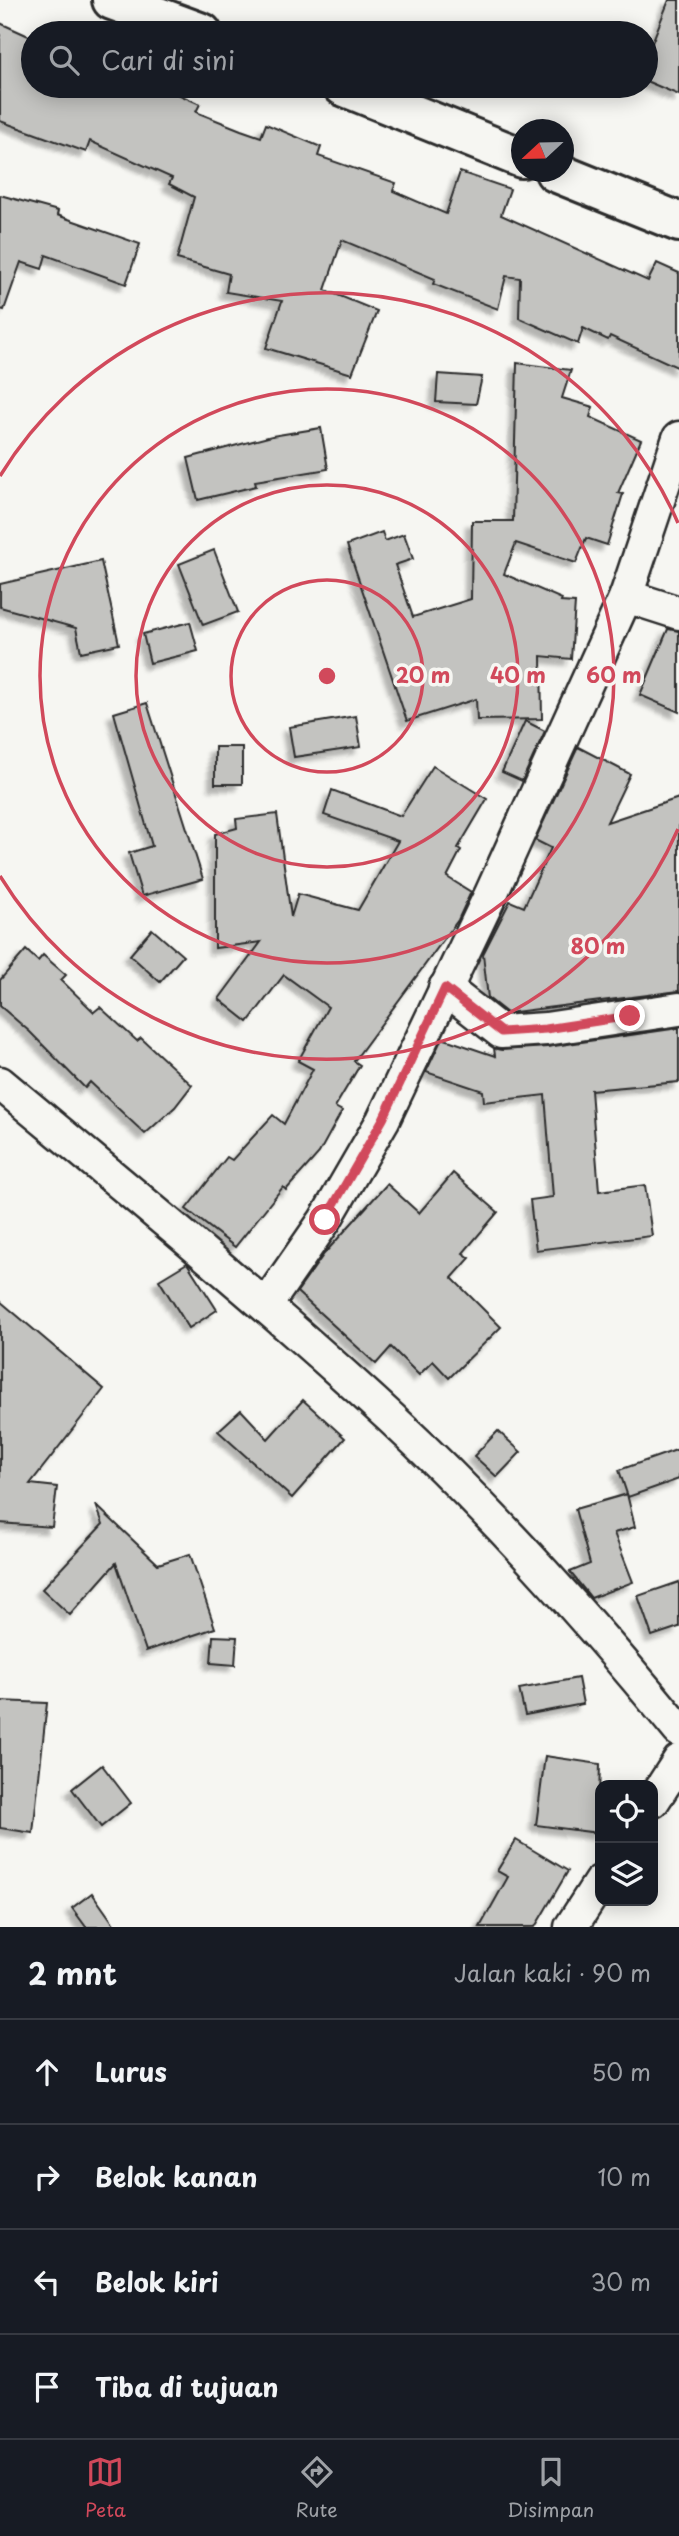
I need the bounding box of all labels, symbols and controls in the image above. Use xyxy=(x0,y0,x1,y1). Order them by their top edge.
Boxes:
search box xyxy=(21,21,658,98)
text: Cari di sini xyxy=(101,40,235,79)
icon: search xyxy=(45,41,83,79)
north arrow xyxy=(511,119,574,182)
text: 20 m xyxy=(396,658,450,690)
text: 40 m xyxy=(490,658,546,690)
text: 60 m xyxy=(586,658,642,690)
centre of rings xyxy=(315,664,339,688)
text: 80 m xyxy=(571,929,625,961)
route end xyxy=(614,1000,645,1031)
route start xyxy=(309,1204,340,1235)
map controls xyxy=(595,1780,658,1906)
button: locate xyxy=(595,1780,658,1843)
button: layers xyxy=(595,1843,658,1906)
text: 2 mnt xyxy=(28,1950,117,1995)
text: Jalan kaki · 90 m xyxy=(454,1955,651,1990)
text: Lurus xyxy=(95,2052,167,2091)
icon: ahead xyxy=(28,2053,66,2091)
text: 50 m xyxy=(591,2054,651,2089)
text: Belok kanan xyxy=(95,2157,257,2196)
icon: right xyxy=(28,2158,66,2196)
text: 10 m xyxy=(597,2159,651,2194)
text: Belok kiri xyxy=(95,2262,218,2301)
icon: left xyxy=(28,2263,66,2301)
text: 30 m xyxy=(590,2264,651,2299)
text: Tiba di tujuan xyxy=(95,2367,279,2406)
icon: arrive xyxy=(28,2368,66,2406)
tab: Peta xyxy=(85,2453,126,2523)
tab: Rute xyxy=(296,2453,338,2523)
tab: Disimpan xyxy=(507,2453,594,2523)

